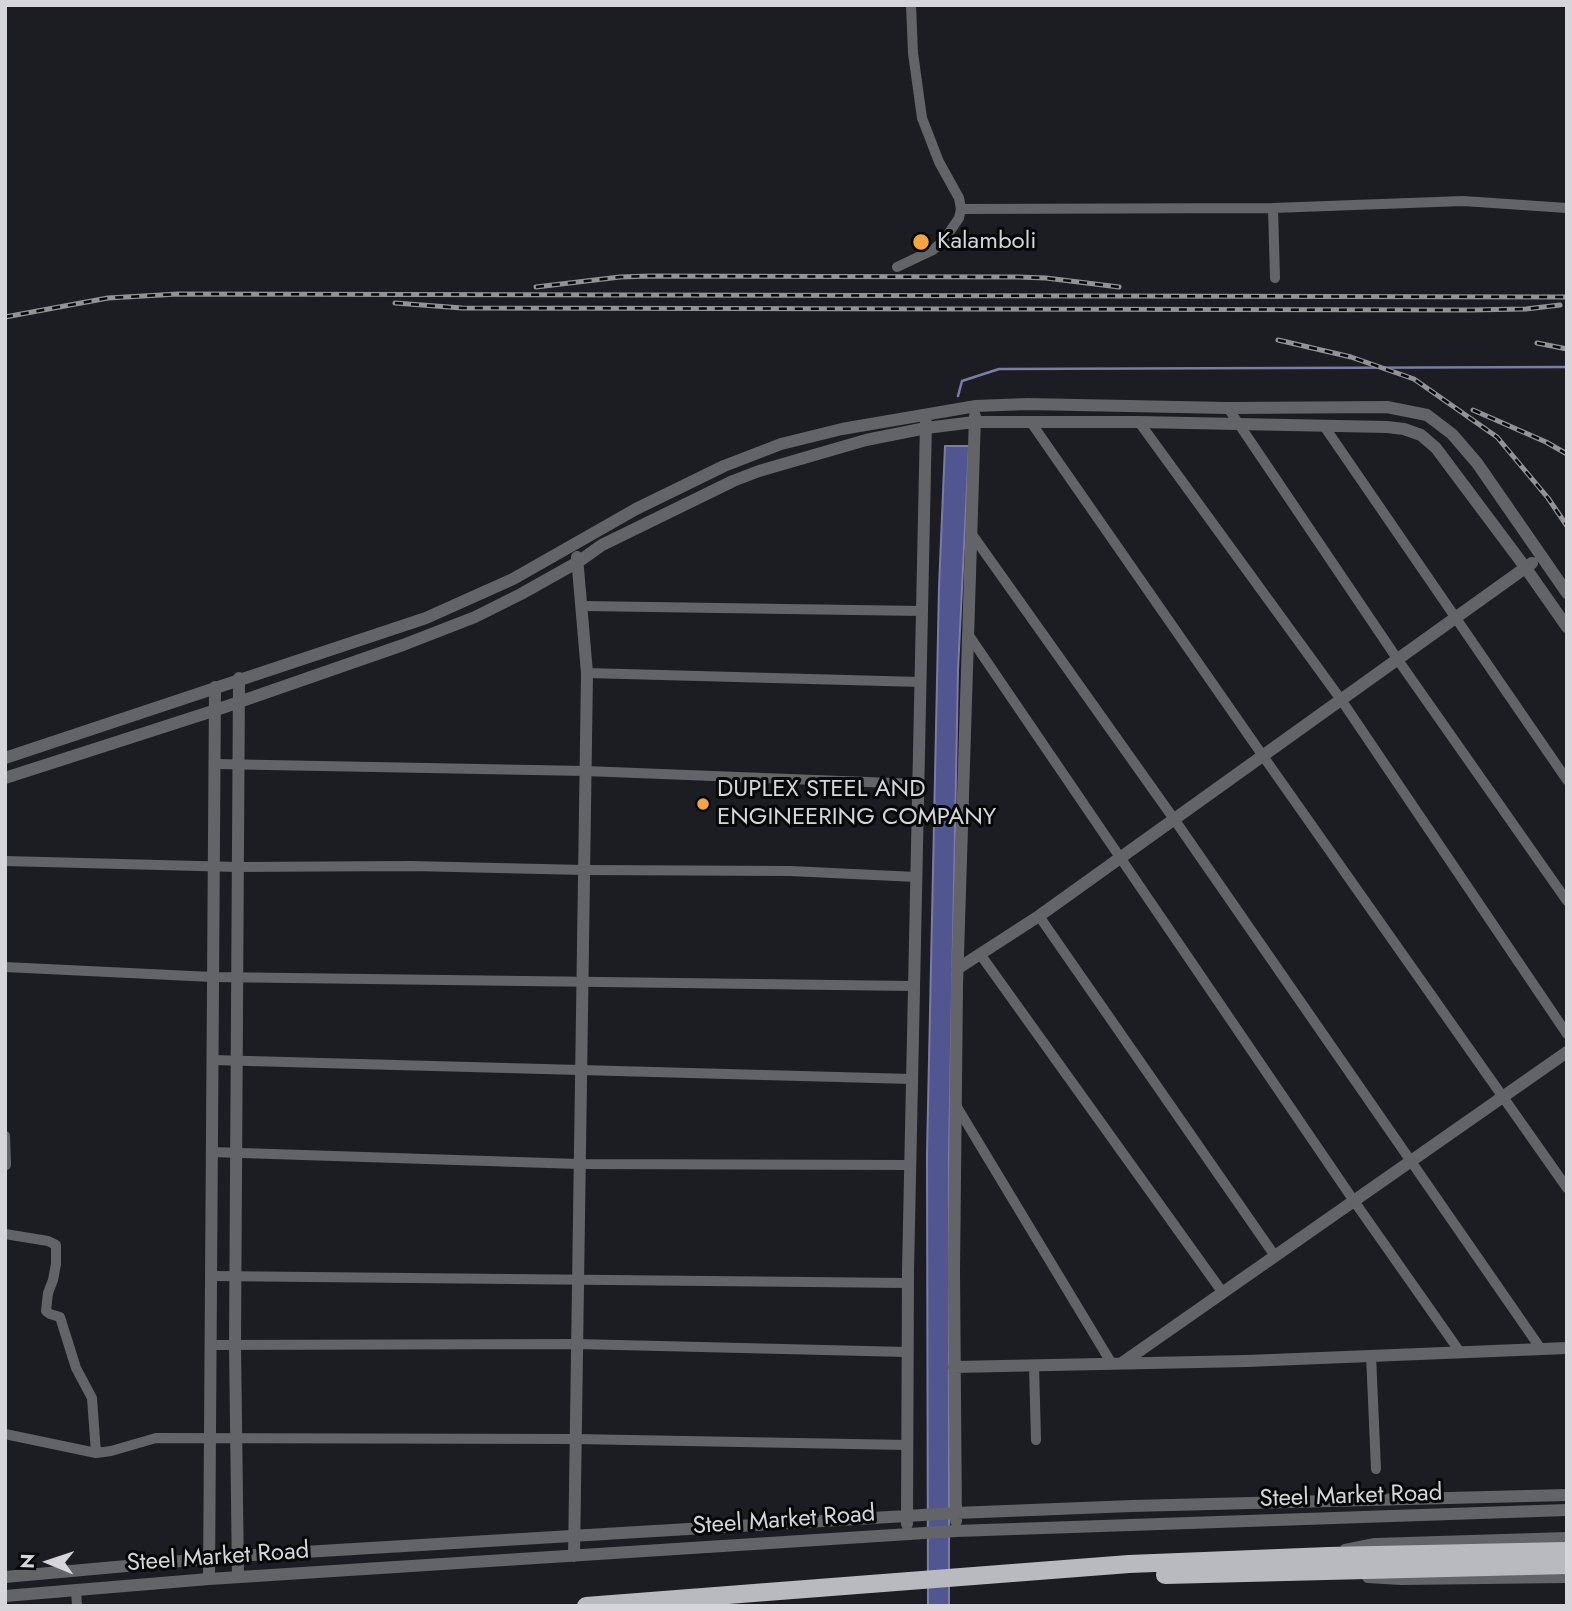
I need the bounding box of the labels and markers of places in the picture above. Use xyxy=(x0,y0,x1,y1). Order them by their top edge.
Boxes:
place label: Kalamboli xyxy=(937,228,1036,256)
marker: Kalamboli xyxy=(911,232,931,252)
place label: DUPLEX STEEL AND ENGINEERING COMPANY xyxy=(717,776,996,832)
marker: DUPLEX STEEL AND ENGINEERING COMPANY xyxy=(695,796,711,812)

